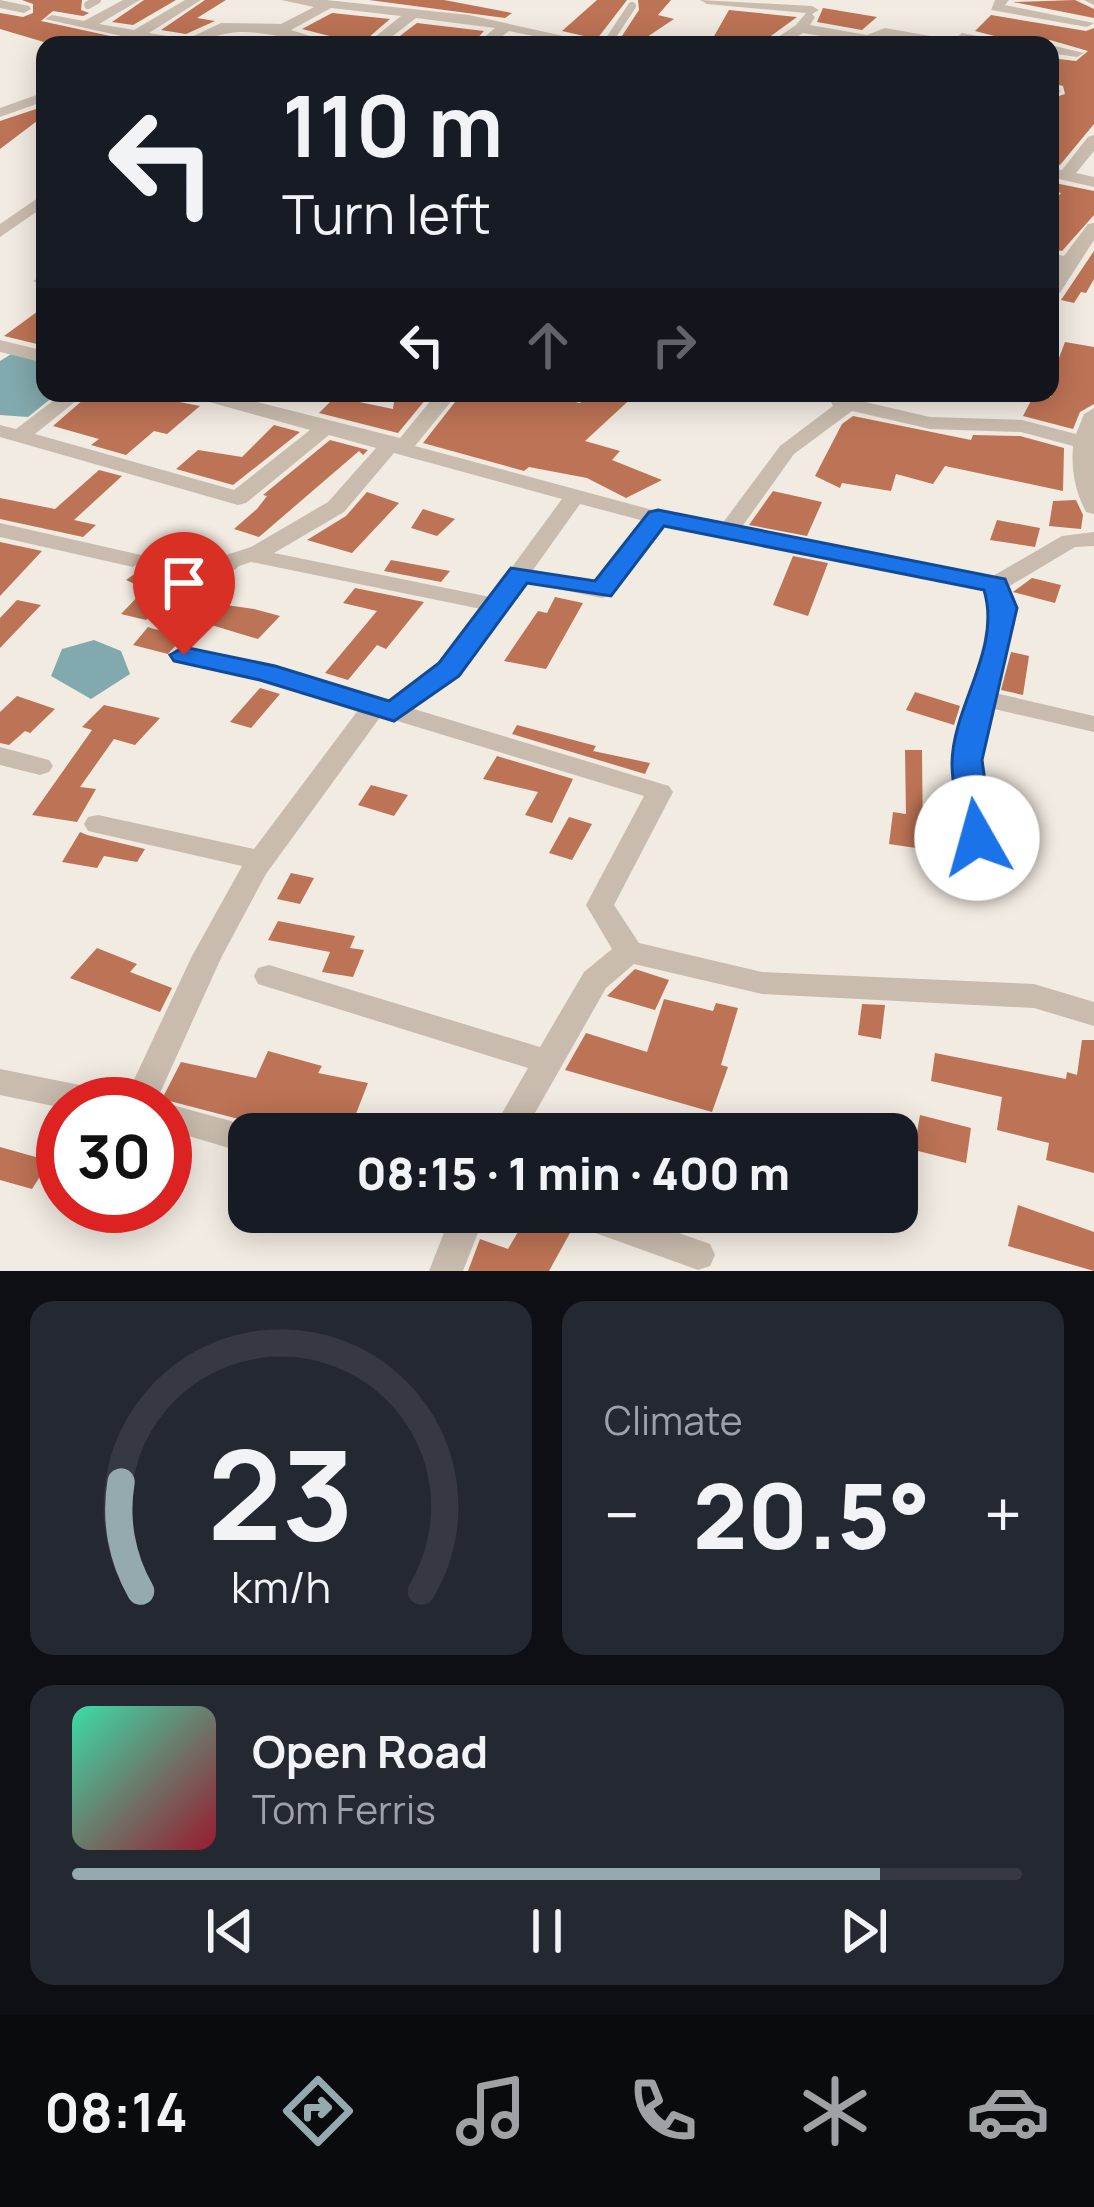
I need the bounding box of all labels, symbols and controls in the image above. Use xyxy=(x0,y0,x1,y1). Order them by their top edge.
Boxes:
text: 110 m xyxy=(282,67,503,182)
icon: left xyxy=(84,84,240,240)
text: Turn left xyxy=(282,176,491,250)
icon: left xyxy=(389,312,455,378)
icon: ahead xyxy=(515,312,581,378)
icon: right xyxy=(641,312,707,378)
pin xyxy=(133,532,235,655)
icon: arrive xyxy=(151,550,217,616)
position arrow xyxy=(914,775,1040,901)
speed limit sign: 30 xyxy=(36,1077,192,1233)
text: 08:15 · 1 min · 400 m xyxy=(356,1142,790,1204)
text: Climate xyxy=(604,1393,743,1447)
text: 23 xyxy=(208,1407,354,1577)
text: 20.5° xyxy=(693,1453,930,1576)
text: − xyxy=(604,1469,640,1559)
text: + xyxy=(984,1469,1022,1559)
text: km/h xyxy=(231,1557,331,1616)
text: Open Road xyxy=(252,1720,488,1782)
text: Tom Ferris xyxy=(252,1782,436,1836)
icon: previous xyxy=(197,1898,263,1964)
icon: pause xyxy=(514,1898,580,1964)
icon: next xyxy=(831,1898,897,1964)
icon: directions xyxy=(276,2069,360,2153)
icon: music xyxy=(449,2069,533,2153)
icon: phone xyxy=(621,2069,705,2153)
icon: climate xyxy=(793,2069,877,2153)
icon: car xyxy=(966,2069,1050,2153)
text: 08:14 xyxy=(44,2074,188,2148)

